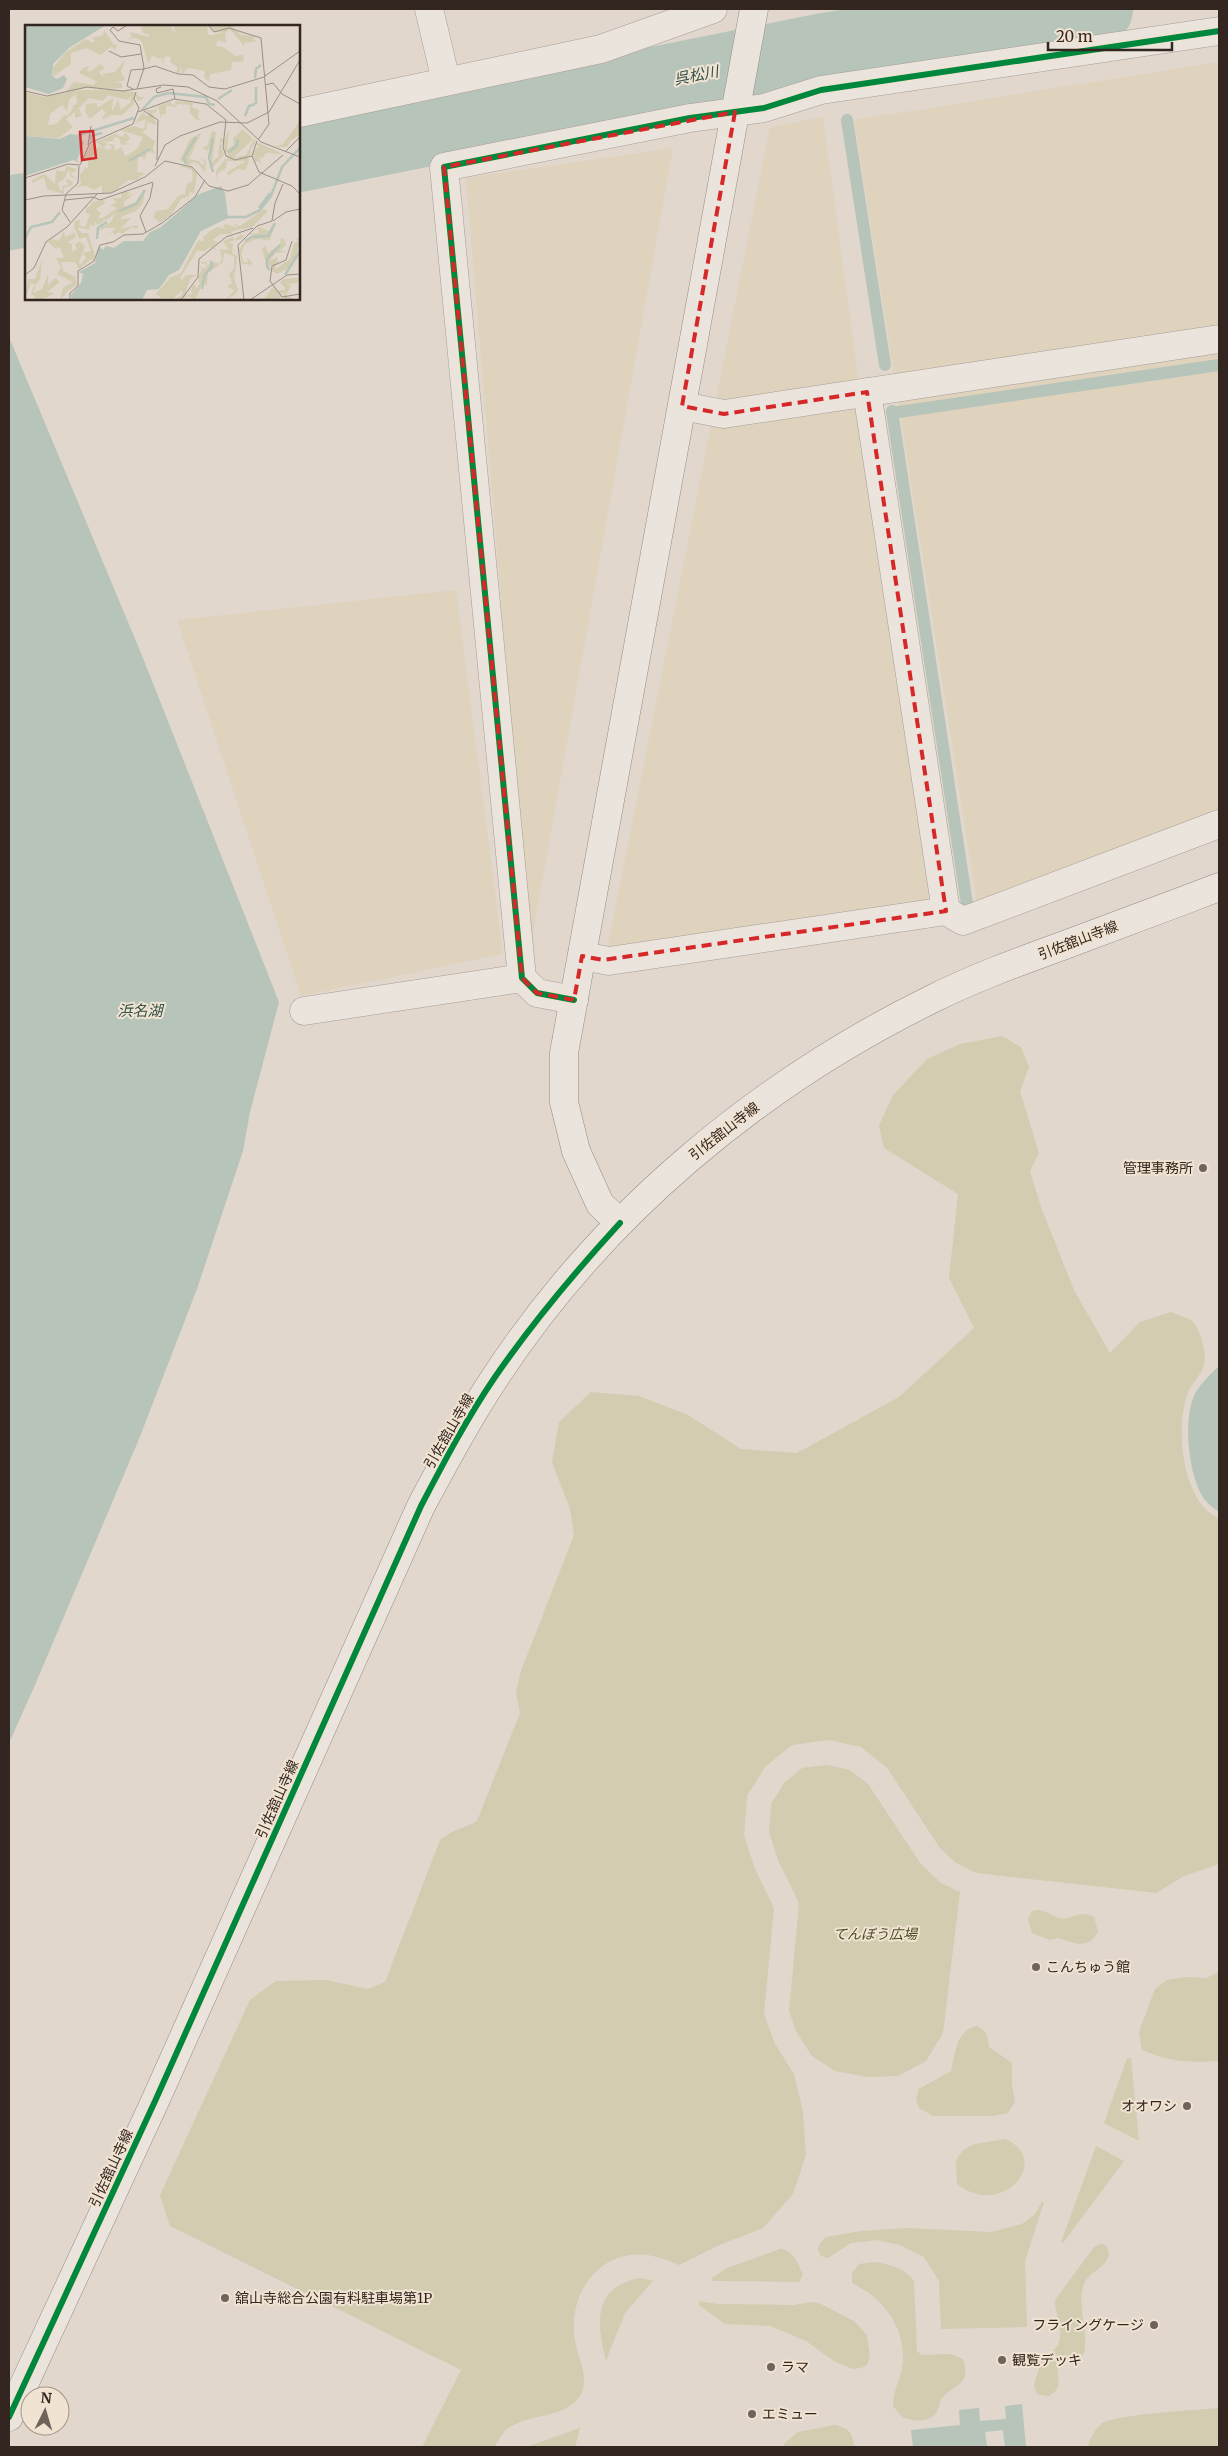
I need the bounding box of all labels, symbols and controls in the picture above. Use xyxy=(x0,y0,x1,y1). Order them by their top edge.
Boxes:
scale bar xyxy=(1048,20,1172,52)
inset map xyxy=(25,25,300,300)
text: 20 m xyxy=(1056,27,1093,46)
water label: 呉松川 xyxy=(672,61,722,89)
street label: 引佐舘山寺線 xyxy=(1036,917,1120,963)
water label: 浜名湖 xyxy=(117,1001,164,1020)
street label: 引佐舘山寺線 xyxy=(685,1098,763,1164)
place label: 管理事務所 xyxy=(1123,1159,1193,1177)
marker: 管理事務所 xyxy=(1197,1162,1209,1174)
street label: 引佐舘山寺線 xyxy=(420,1390,478,1472)
street label: 引佐舘山寺線 xyxy=(252,1757,302,1841)
park label: てんぼう広場 xyxy=(833,1925,919,1943)
place label: こんちゅう館 xyxy=(1046,1958,1130,1976)
marker: こんちゅう館 xyxy=(1030,1961,1042,1973)
place label: オオワシ xyxy=(1121,2097,1177,2115)
marker: オオワシ xyxy=(1181,2100,1193,2112)
street label: 引佐舘山寺線 xyxy=(85,2126,137,2210)
place label: 舘山寺総合公園有料駐車場第1P xyxy=(235,2289,432,2307)
marker: 舘山寺総合公園有料駐車場第1P xyxy=(219,2292,231,2304)
place label: フライングケージ xyxy=(1032,2316,1144,2334)
marker: フライングケージ xyxy=(1148,2319,1160,2331)
place label: 観覧デッキ xyxy=(1012,2351,1082,2369)
marker: 観覧デッキ xyxy=(996,2354,1008,2366)
place label: ラマ xyxy=(781,2358,809,2376)
marker: ラマ xyxy=(765,2361,777,2373)
north arrow xyxy=(20,2386,70,2436)
text: N xyxy=(40,2389,52,2407)
place label: エミュー xyxy=(762,2405,818,2423)
marker: エミュー xyxy=(746,2408,758,2420)

